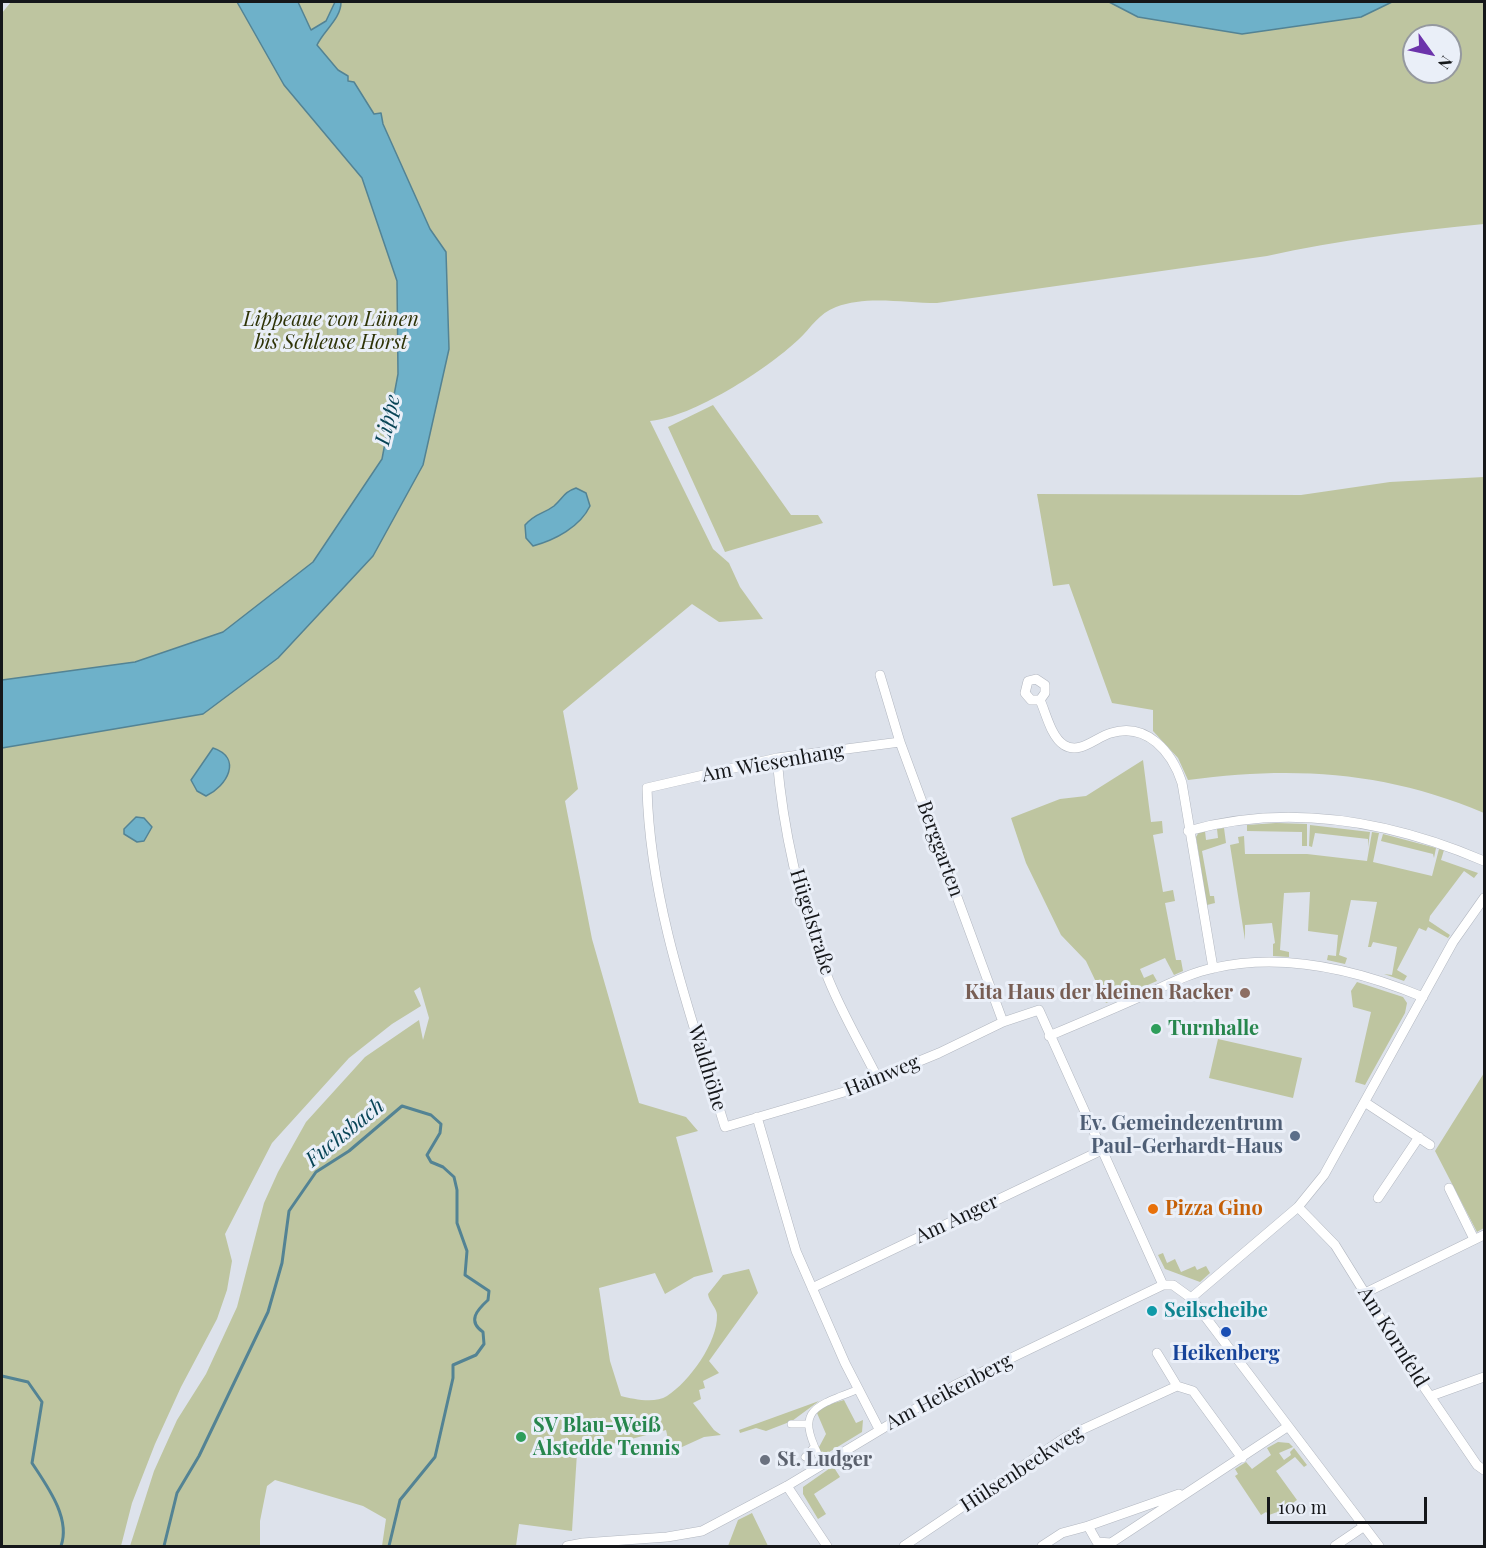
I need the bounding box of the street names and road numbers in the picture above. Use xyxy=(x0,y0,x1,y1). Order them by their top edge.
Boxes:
street label: Am Wiesenhang xyxy=(700,739,846,787)
street label: Berggarten xyxy=(912,798,968,900)
street label: Hügelstraße xyxy=(785,866,839,978)
street label: Waldhöhe xyxy=(683,1022,731,1114)
street label: Hainweg xyxy=(841,1050,923,1102)
street label: Am Anger xyxy=(912,1189,1002,1249)
street label: Am Kornfeld xyxy=(1353,1282,1433,1392)
street label: Am Heikenberg xyxy=(882,1349,1016,1435)
street label: Hülsenbeckweg xyxy=(956,1420,1088,1518)

